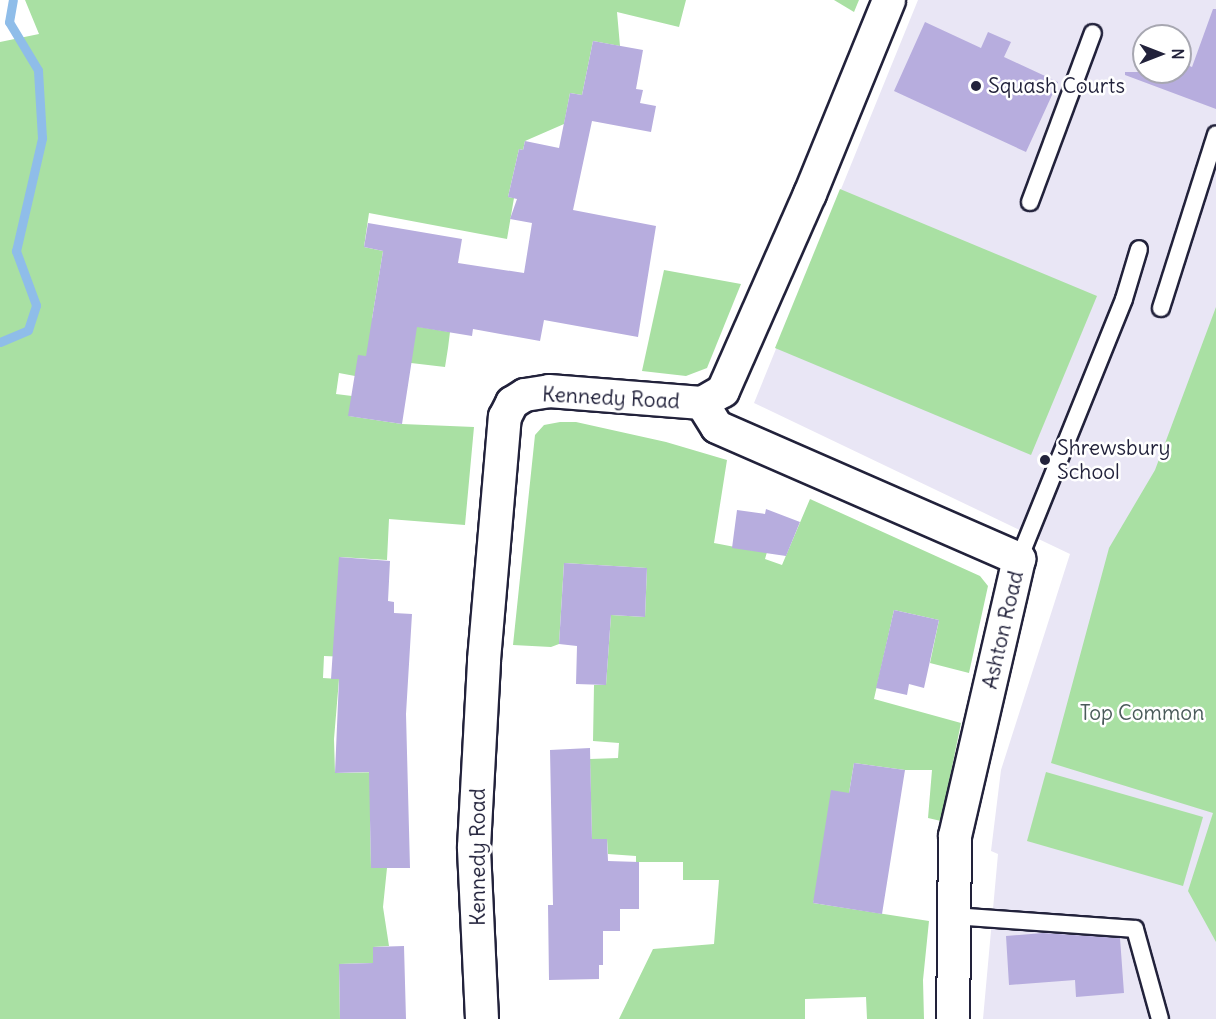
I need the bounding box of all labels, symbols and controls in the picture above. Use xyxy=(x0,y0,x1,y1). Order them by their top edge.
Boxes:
north arrow xyxy=(1132,24,1192,84)
text: N xyxy=(1168,48,1188,60)
place label: Squash Courts xyxy=(988,73,1125,99)
marker: Squash Courts xyxy=(969,79,983,93)
street label: Kennedy Road xyxy=(541,382,681,414)
place label: Shrewsbury School xyxy=(1057,435,1170,485)
marker: Shrewsbury School xyxy=(1038,453,1052,467)
street label: Ashton Road xyxy=(977,569,1029,691)
park label: Top Common xyxy=(1080,700,1204,726)
street label: Kennedy Road xyxy=(465,788,491,926)

